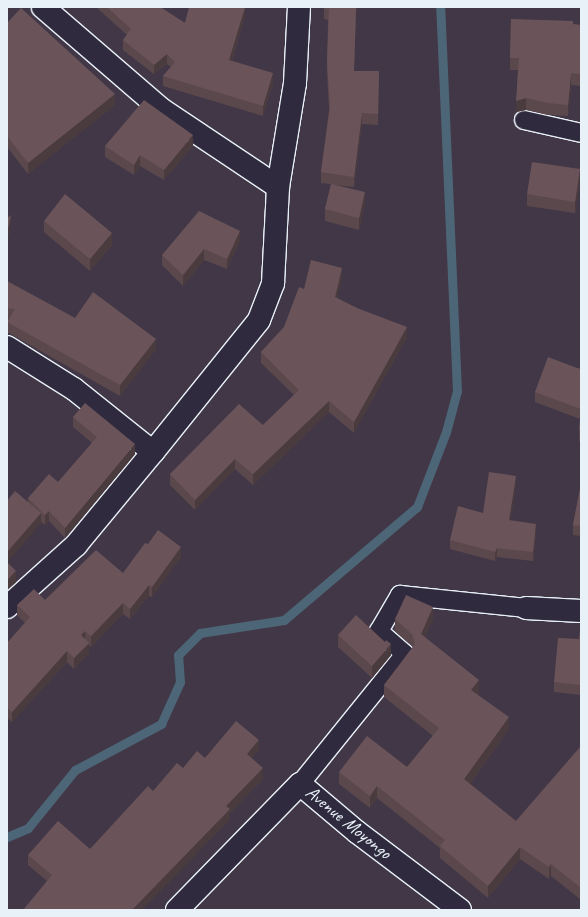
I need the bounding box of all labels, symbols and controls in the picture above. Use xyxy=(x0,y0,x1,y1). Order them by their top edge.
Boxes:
street label: Avenue Moyongo xyxy=(301,782,395,864)

